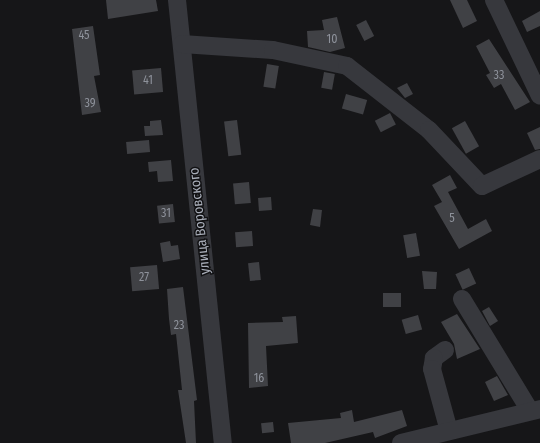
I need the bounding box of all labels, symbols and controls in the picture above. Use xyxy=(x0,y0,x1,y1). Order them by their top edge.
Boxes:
house number: 45 xyxy=(78,29,90,43)
house number: 10 xyxy=(327,33,337,47)
house number: 33 xyxy=(494,69,504,83)
house number: 41 xyxy=(143,74,153,88)
house number: 39 xyxy=(84,97,96,111)
street label: улица Воровского xyxy=(186,167,214,275)
house number: 31 xyxy=(161,207,171,221)
house number: 5 xyxy=(449,212,455,226)
house number: 27 xyxy=(139,271,149,285)
house number: 23 xyxy=(174,319,184,333)
house number: 16 xyxy=(254,372,264,386)

